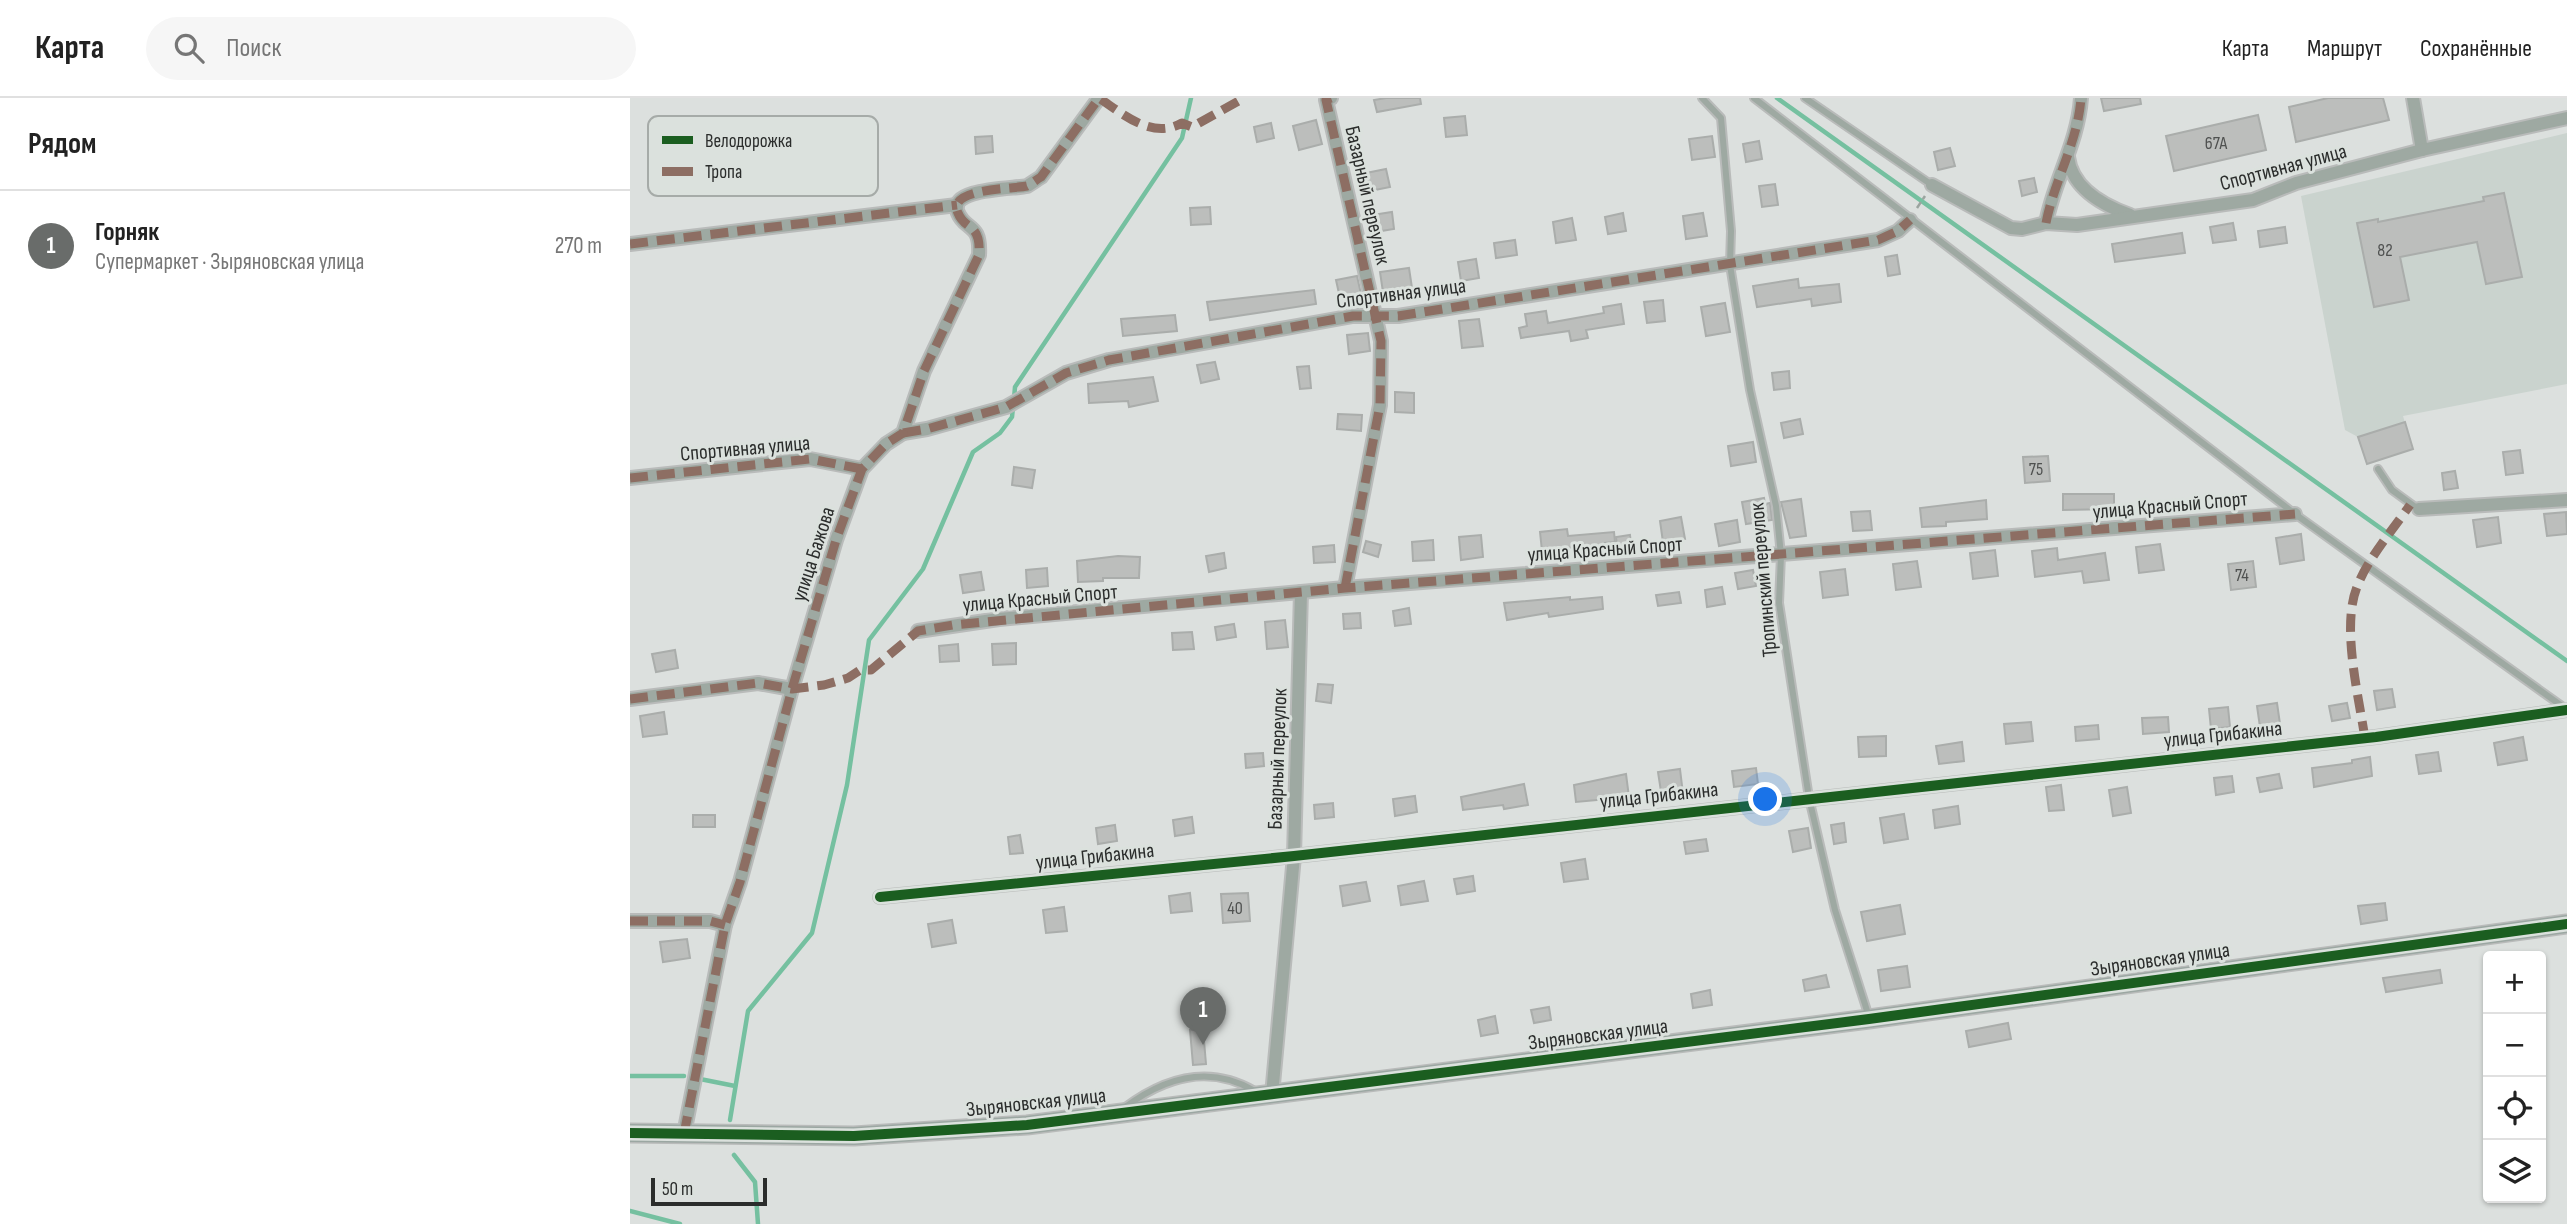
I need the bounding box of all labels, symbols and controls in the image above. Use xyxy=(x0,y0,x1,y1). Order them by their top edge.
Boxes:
search box xyxy=(146,17,636,80)
text: Карта xyxy=(35,28,104,68)
icon: search xyxy=(170,29,208,67)
text: Поиск xyxy=(226,33,281,64)
text: Карта xyxy=(2222,34,2269,63)
text: Маршрут xyxy=(2307,34,2382,63)
text: Сохранённые xyxy=(2420,34,2532,63)
legend xyxy=(648,116,878,196)
street label: Базарный переулок xyxy=(1339,123,1396,267)
text: Рядом xyxy=(28,126,96,162)
text: Велодорожка xyxy=(705,130,792,153)
house number: 67А xyxy=(2205,133,2228,154)
street label: Спортивная улица xyxy=(2217,139,2349,196)
text: Тропа xyxy=(705,161,742,184)
text: Горняк xyxy=(95,217,159,248)
text: 1 xyxy=(46,232,56,260)
text: 270 m xyxy=(555,232,602,260)
house number: 82 xyxy=(2377,240,2393,261)
text: Супермаркет · Зыряновская улица xyxy=(95,248,364,276)
street label: Спортивная улица xyxy=(1335,273,1467,314)
street label: Спортивная улица xyxy=(679,430,811,467)
house number: 75 xyxy=(2029,459,2043,480)
street label: улица Красный Спорт xyxy=(2092,486,2248,525)
street label: Тропинский переулок xyxy=(1744,502,1783,658)
street label: улица Бажова xyxy=(786,504,841,605)
street label: улица Красный Спорт xyxy=(1527,532,1683,567)
house number: 74 xyxy=(2235,565,2249,586)
street label: улица Красный Спорт xyxy=(962,579,1118,618)
street label: Базарный переулок xyxy=(1263,688,1292,830)
street label: улица Грибакина xyxy=(2163,716,2283,753)
street label: улица Грибакина xyxy=(1599,777,1719,814)
your location xyxy=(1748,782,1782,816)
street label: улица Грибакина xyxy=(1035,838,1155,875)
house number: 40 xyxy=(1227,898,1243,919)
street label: Зыряновская улица xyxy=(2089,937,2231,982)
map controls xyxy=(2483,951,2546,1203)
button: + xyxy=(2483,951,2546,1014)
pin: 1 xyxy=(1180,987,1226,1045)
street label: Зыряновская улица xyxy=(1527,1014,1669,1055)
button: − xyxy=(2483,1014,2546,1077)
button: locate xyxy=(2483,1077,2546,1140)
street label: Зыряновская улица xyxy=(965,1083,1107,1122)
button: layers xyxy=(2483,1140,2546,1203)
scale bar xyxy=(651,1175,766,1207)
text: 50 m xyxy=(662,1178,693,1201)

